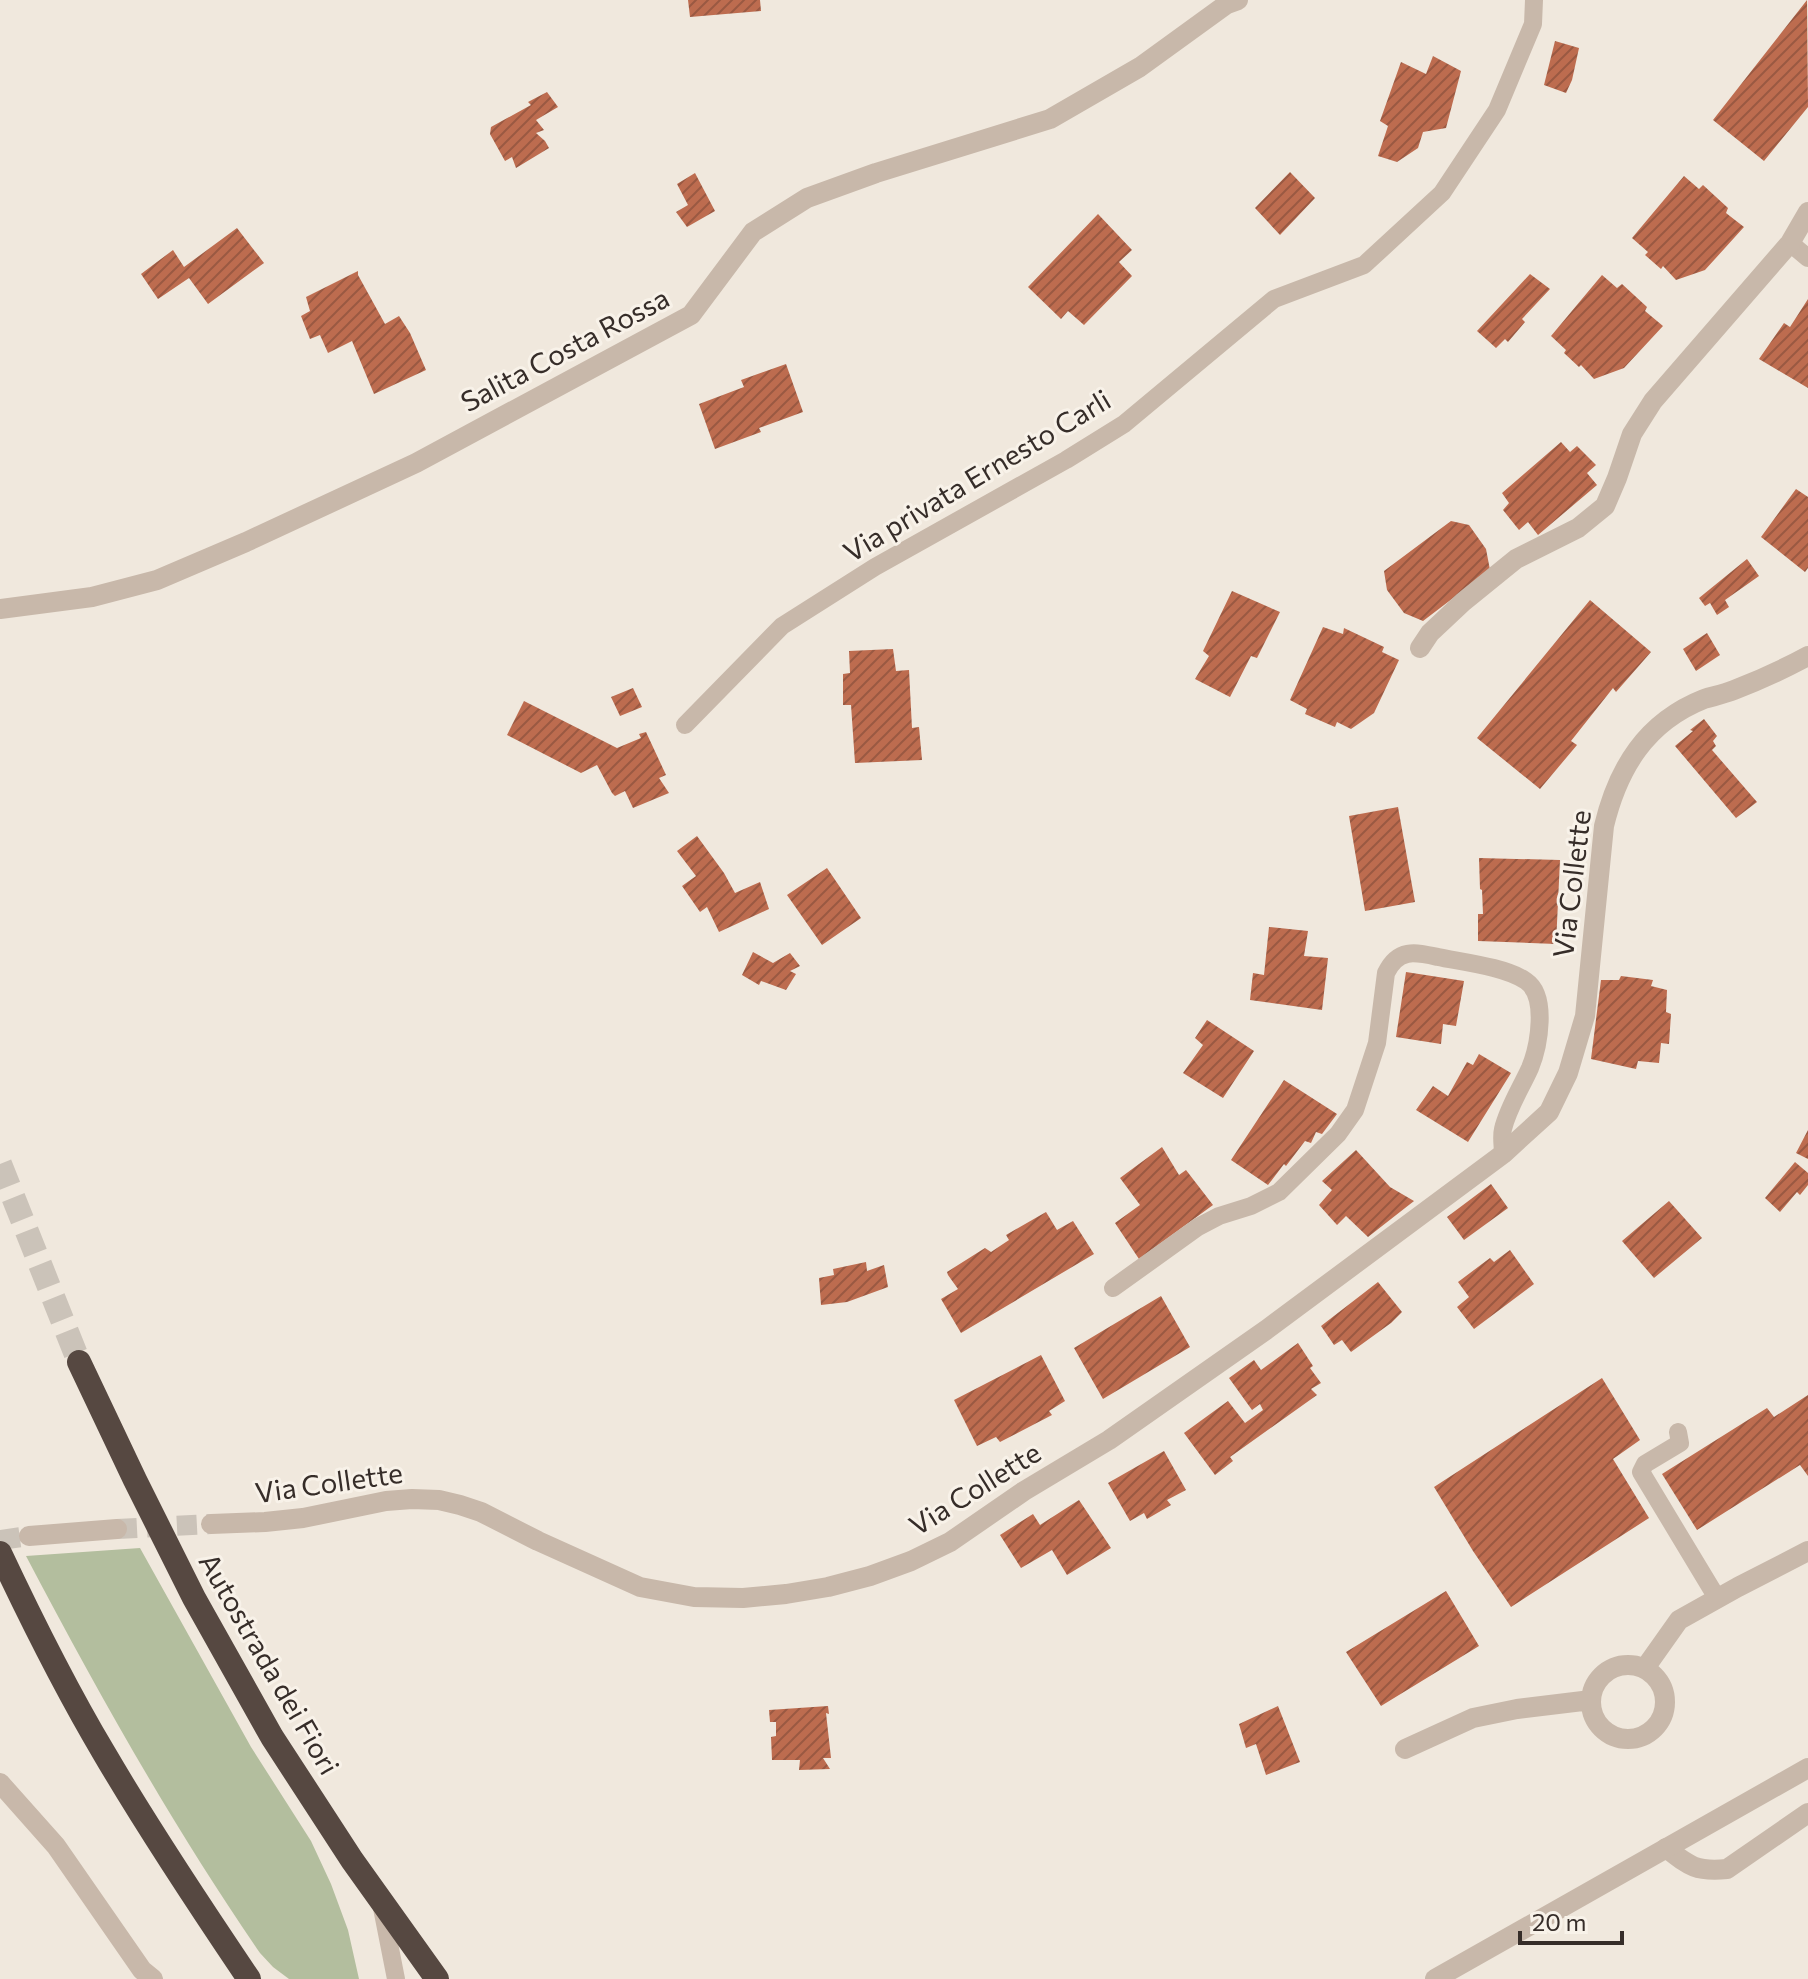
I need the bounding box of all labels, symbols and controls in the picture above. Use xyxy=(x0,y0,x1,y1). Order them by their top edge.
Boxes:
street label: Salita Costa Rossa xyxy=(455,280,675,418)
street label: Via privata Ernesto Carli xyxy=(837,382,1116,568)
street label: Via Collette xyxy=(1545,808,1597,960)
street label: Via Collette xyxy=(902,1434,1047,1542)
street label: Via Collette xyxy=(253,1455,405,1509)
street label: Autostrada dei Fiori xyxy=(193,1547,347,1780)
scale bar xyxy=(1520,1895,1622,1945)
text: 20 m xyxy=(1532,1907,1586,1936)

